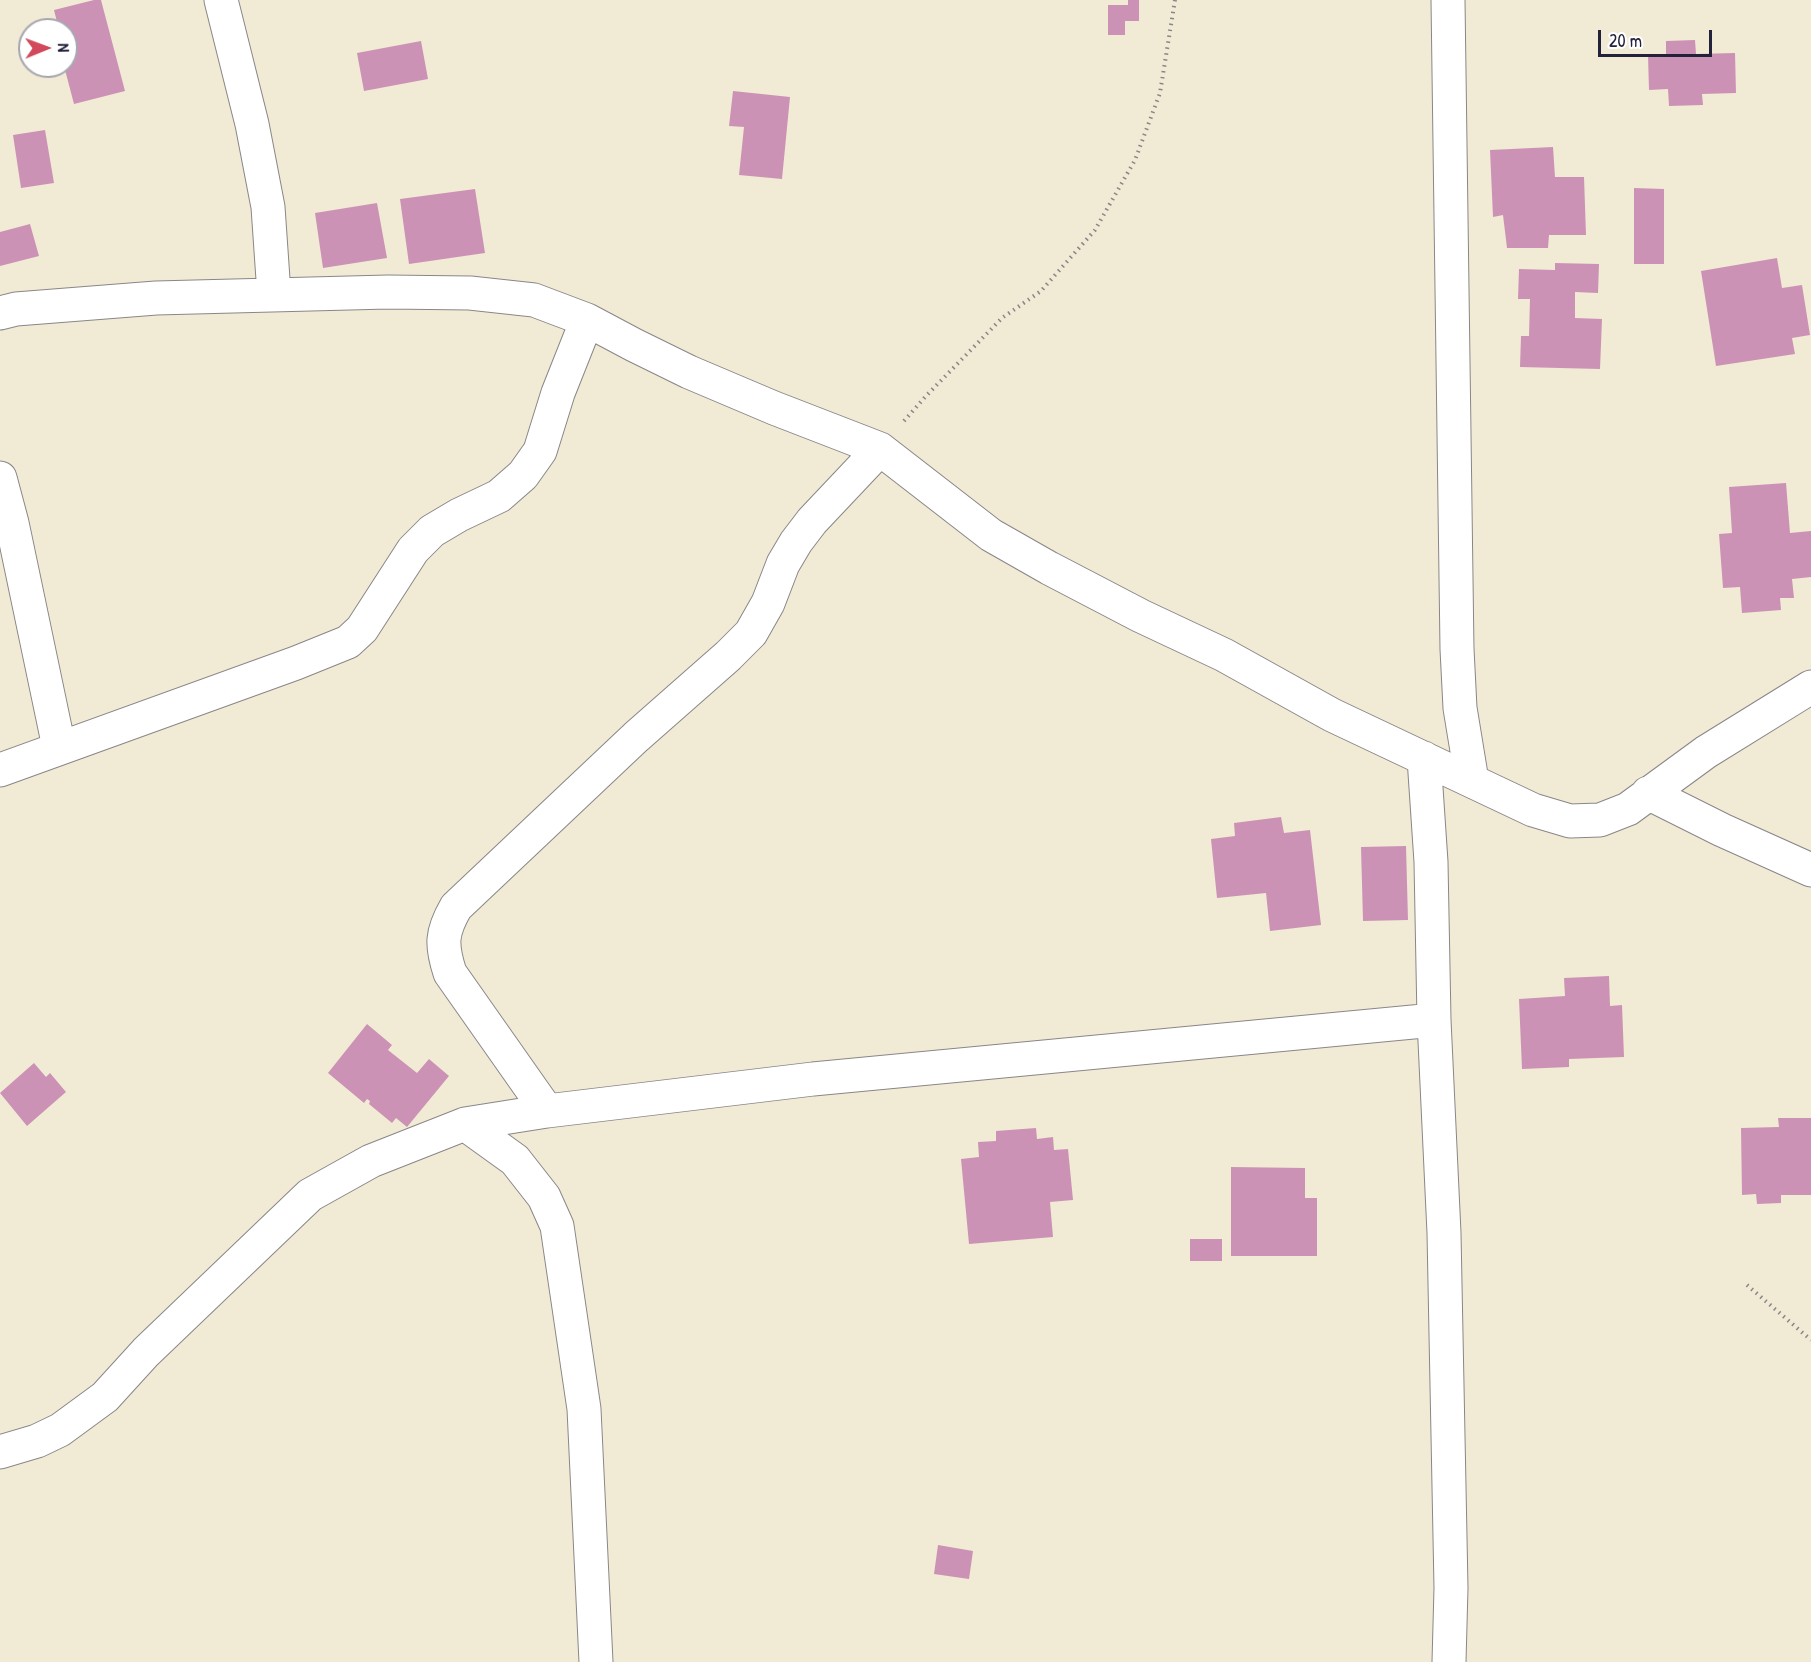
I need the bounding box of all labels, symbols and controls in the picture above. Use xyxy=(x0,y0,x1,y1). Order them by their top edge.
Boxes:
north arrow xyxy=(18,18,78,78)
scale bar xyxy=(1601,18,1715,56)
text: 20 m xyxy=(1609,28,1642,53)
text: N xyxy=(53,43,75,52)

